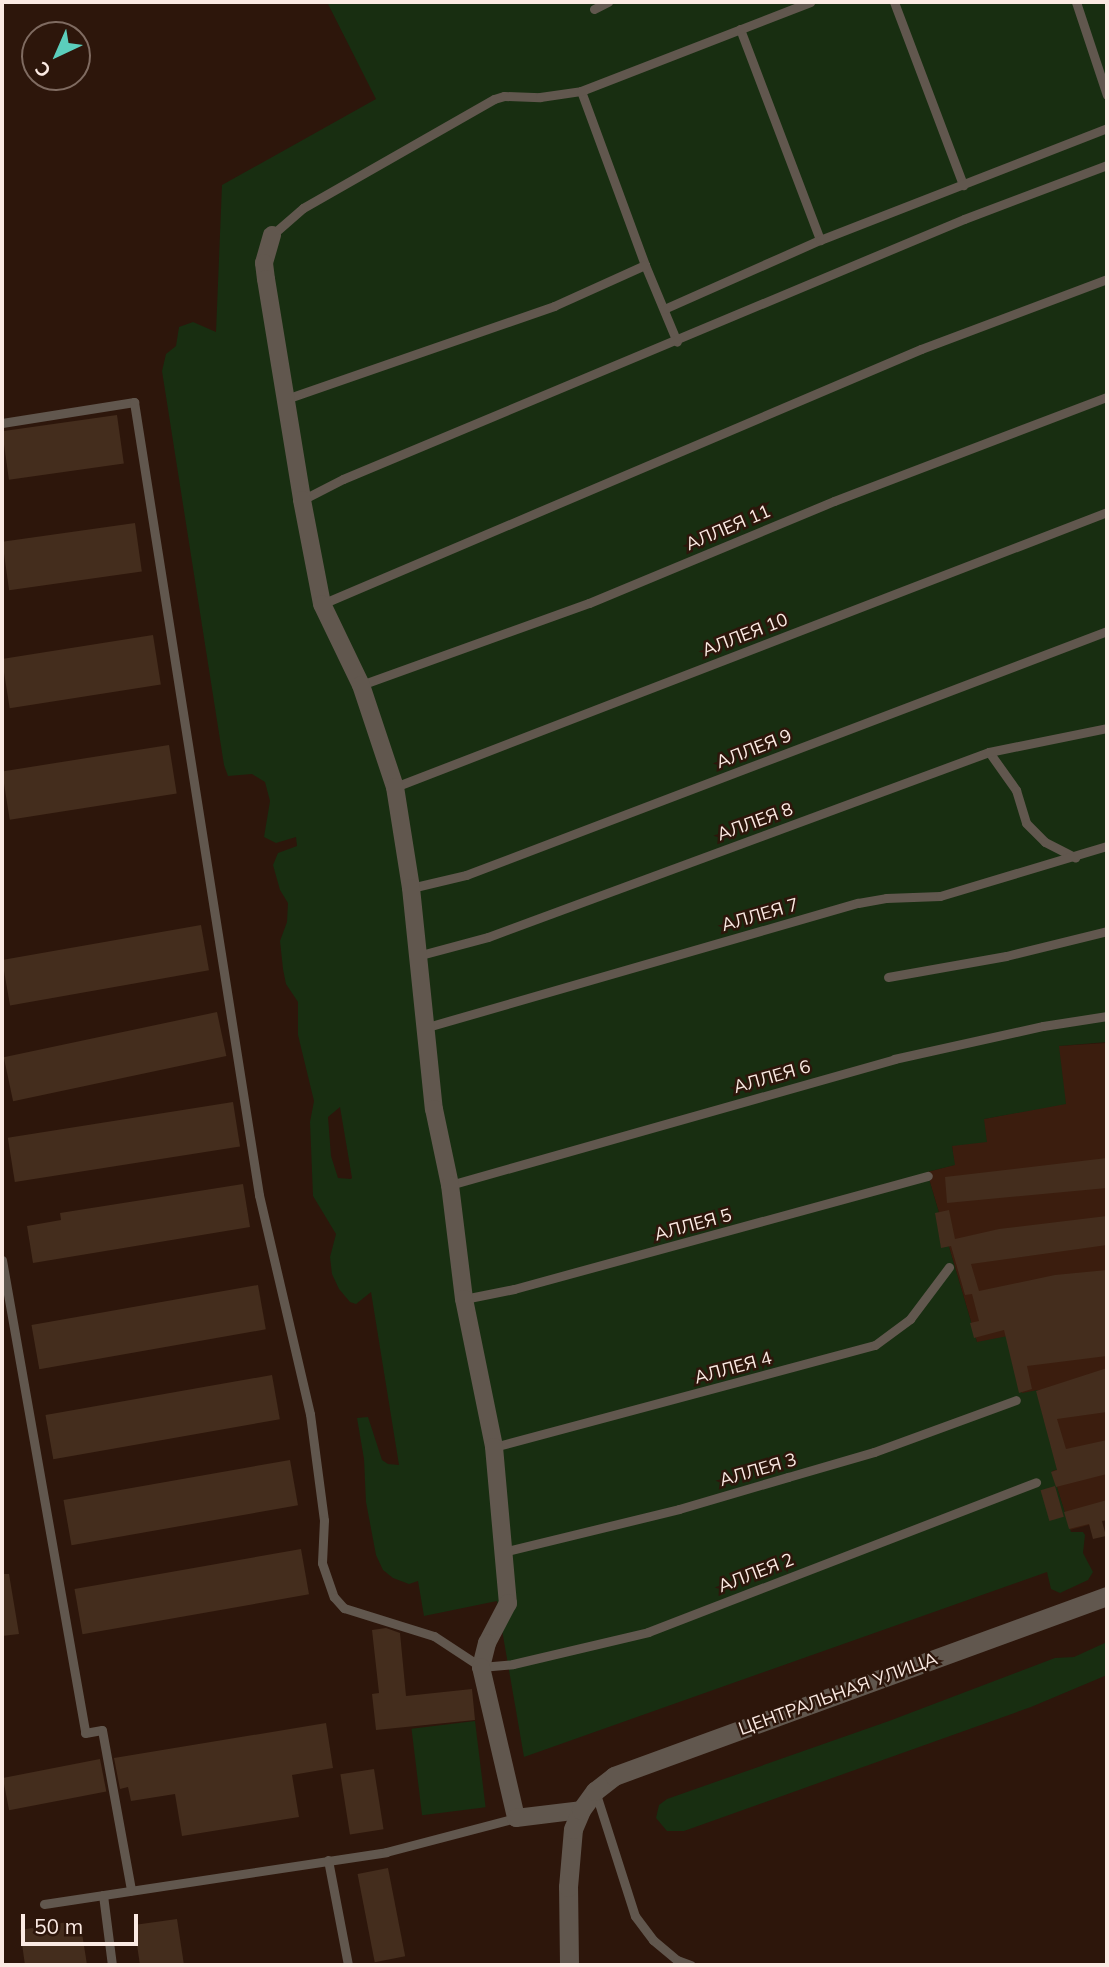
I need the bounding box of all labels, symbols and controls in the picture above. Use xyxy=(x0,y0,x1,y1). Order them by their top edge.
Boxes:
north arrow xyxy=(21,21,91,91)
text: С xyxy=(30,57,56,83)
street label: АЛЛЕЯ 11 xyxy=(682,500,774,556)
street label: АЛЛЕЯ 10 xyxy=(699,609,791,661)
street label: АЛЛЕЯ 9 xyxy=(713,725,795,773)
street label: АЛЛЕЯ 8 xyxy=(714,798,796,846)
street label: АЛЛЕЯ 7 xyxy=(719,894,801,936)
street label: АЛЛЕЯ 6 xyxy=(731,1056,813,1098)
street label: АЛЛЕЯ 5 xyxy=(652,1204,734,1246)
street label: АЛЛЕЯ 4 xyxy=(692,1347,774,1389)
street label: АЛЛЕЯ 3 xyxy=(717,1449,799,1491)
street label: АЛЛЕЯ 2 xyxy=(715,1549,797,1597)
street label: ЦЕНТРАЛЬНАЯ УЛИЦА xyxy=(736,1648,940,1740)
scale bar xyxy=(24,1900,142,1944)
text: 50 m xyxy=(34,1913,83,1939)

